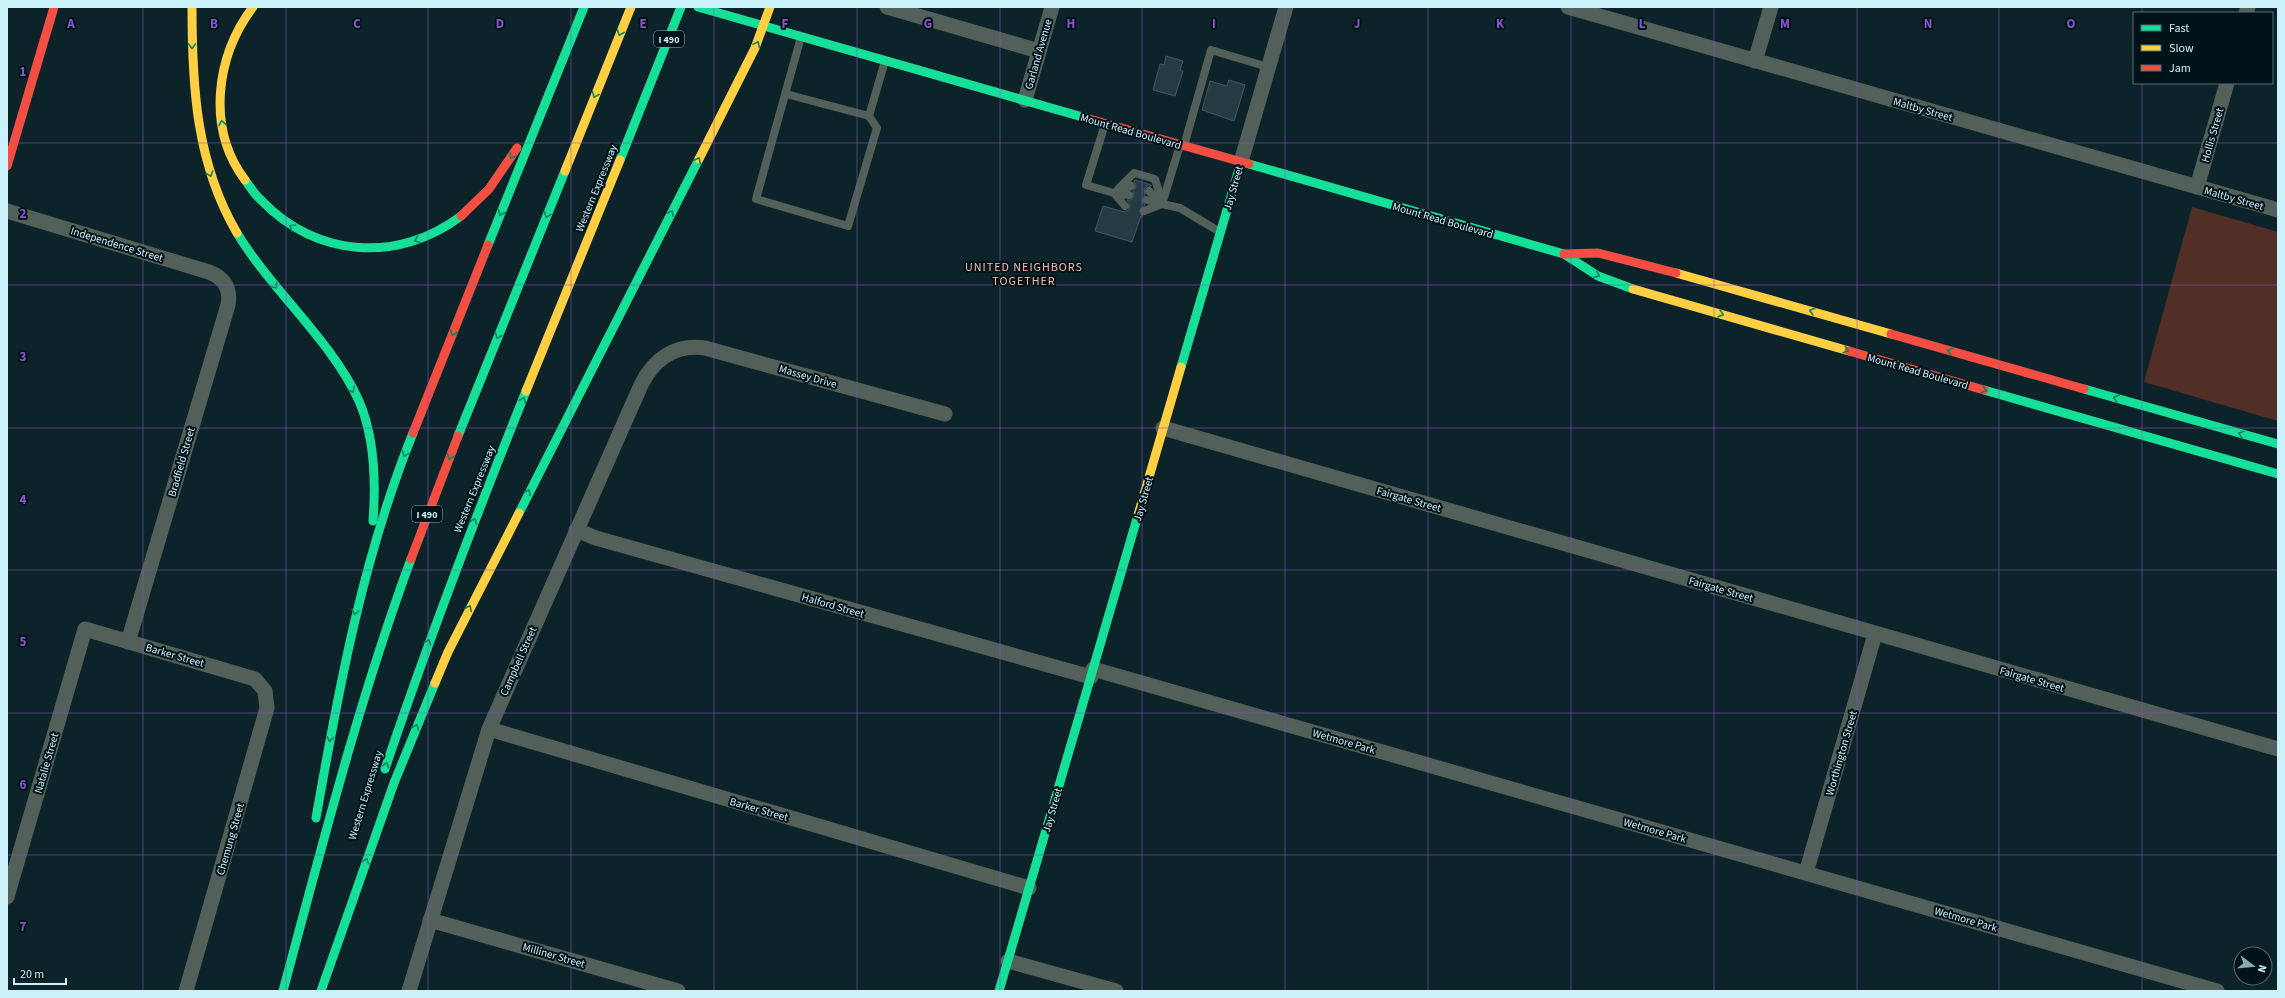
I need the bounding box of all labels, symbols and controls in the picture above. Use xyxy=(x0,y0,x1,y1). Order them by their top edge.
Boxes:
legend xyxy=(2133,12,2273,84)
text: A xyxy=(66,15,75,33)
text: B xyxy=(210,15,218,33)
text: C xyxy=(353,15,361,33)
text: D xyxy=(496,15,504,33)
text: E xyxy=(639,15,647,33)
text: F xyxy=(782,15,789,33)
text: G xyxy=(924,15,932,33)
text: H xyxy=(1067,15,1075,33)
text: I xyxy=(1212,15,1216,33)
text: J xyxy=(1354,15,1360,33)
text: K xyxy=(1496,15,1505,33)
text: L xyxy=(1639,15,1646,33)
text: M xyxy=(1780,15,1790,33)
text: N xyxy=(1924,15,1932,33)
text: O xyxy=(2067,15,2076,33)
street label: Garland Avenue xyxy=(1021,17,1056,91)
text: Fast xyxy=(2169,20,2189,37)
one-way arrow xyxy=(617,29,625,36)
road number: I 490 xyxy=(654,31,684,47)
text: Slow xyxy=(2169,40,2194,57)
one-way arrow xyxy=(752,41,760,48)
one-way arrow xyxy=(188,43,196,49)
text: Jam xyxy=(2169,60,2191,77)
text: 1 xyxy=(20,63,27,81)
one-way arrow xyxy=(592,91,600,98)
street label: Maltby Street xyxy=(1891,94,1955,125)
street label: Hollis Street xyxy=(2198,106,2227,164)
street label: Mount Read Boulevard xyxy=(1079,110,1183,153)
one-way arrow xyxy=(218,119,227,126)
street label: Western Expressway xyxy=(572,142,621,234)
one-way arrow xyxy=(509,152,517,159)
one-way arrow xyxy=(694,157,701,164)
street label: Jay Street xyxy=(1220,164,1247,212)
one-way arrow xyxy=(205,170,214,177)
street label: Maltby Street xyxy=(2202,183,2266,214)
street label: Mount Read Boulevard xyxy=(1391,199,1495,242)
text: 2 xyxy=(20,205,27,223)
one-way arrow xyxy=(498,209,506,216)
one-way arrow xyxy=(666,210,674,218)
one-way arrow xyxy=(543,212,551,219)
street label: Independence Street xyxy=(69,223,165,266)
one-way arrow xyxy=(289,224,296,231)
one-way arrow xyxy=(413,236,420,244)
district label: UNITED NEIGHBORS TOGETHER xyxy=(965,259,1083,290)
one-way arrow xyxy=(1593,270,1600,278)
one-way arrow xyxy=(270,281,277,288)
one-way arrow xyxy=(1808,307,1815,316)
one-way arrow xyxy=(1717,309,1724,318)
one-way arrow xyxy=(450,329,458,337)
one-way arrow xyxy=(495,333,503,340)
one-way arrow xyxy=(1842,345,1849,354)
one-way arrow xyxy=(1947,347,1953,355)
text: 3 xyxy=(20,348,27,366)
street label: Mount Read Boulevard xyxy=(1866,350,1970,393)
street label: Massey Drive xyxy=(777,361,839,392)
one-way arrow xyxy=(1980,385,1987,394)
one-way arrow xyxy=(348,386,355,393)
one-way arrow xyxy=(2112,394,2119,403)
one-way arrow xyxy=(518,397,526,405)
street label: Bradfield Street xyxy=(164,425,199,499)
one-way arrow xyxy=(2237,430,2244,439)
street label: Western Expressway xyxy=(450,443,499,535)
one-way arrow xyxy=(401,451,409,458)
one-way arrow xyxy=(446,453,454,460)
street label: Jay Street xyxy=(1130,475,1157,523)
street label: Fairgate Street xyxy=(1375,483,1443,516)
one-way arrow xyxy=(523,489,531,496)
text: 4 xyxy=(20,491,27,509)
road number: I 490 xyxy=(412,506,442,522)
one-way arrow xyxy=(470,517,478,524)
street label: Fairgate Street xyxy=(1687,573,1755,606)
street label: Halford Street xyxy=(800,589,866,622)
one-way arrow xyxy=(464,605,472,612)
one-way arrow xyxy=(352,608,360,615)
street label: Campbell Street xyxy=(497,624,540,698)
text: 5 xyxy=(20,633,27,651)
one-way arrow xyxy=(424,639,432,646)
street label: Barker Street xyxy=(144,640,206,671)
street label: Fairgate Street xyxy=(1998,663,2066,696)
street label: Worthington Street xyxy=(1822,709,1861,797)
one-way arrow xyxy=(412,723,420,730)
street label: Wetmore Park xyxy=(1311,725,1378,758)
street label: Natalie Street xyxy=(31,731,62,795)
one-way arrow xyxy=(326,736,335,742)
street label: Western Expressway xyxy=(345,749,386,842)
one-way arrow xyxy=(381,762,390,769)
text: 6 xyxy=(20,776,27,794)
street label: Jay Street xyxy=(1039,786,1066,834)
street label: Barker Street xyxy=(728,794,790,825)
street label: Chemung Street xyxy=(213,801,248,877)
street label: Wetmore Park xyxy=(1622,814,1689,847)
one-way arrow xyxy=(361,858,370,865)
street label: Wetmore Park xyxy=(1933,903,2000,936)
text: 7 xyxy=(20,918,27,936)
street label: Milliner Street xyxy=(521,939,587,972)
north arrow xyxy=(2233,946,2273,986)
scale bar xyxy=(14,960,66,986)
text: N xyxy=(2254,963,2270,974)
text: 20 m xyxy=(20,966,44,983)

